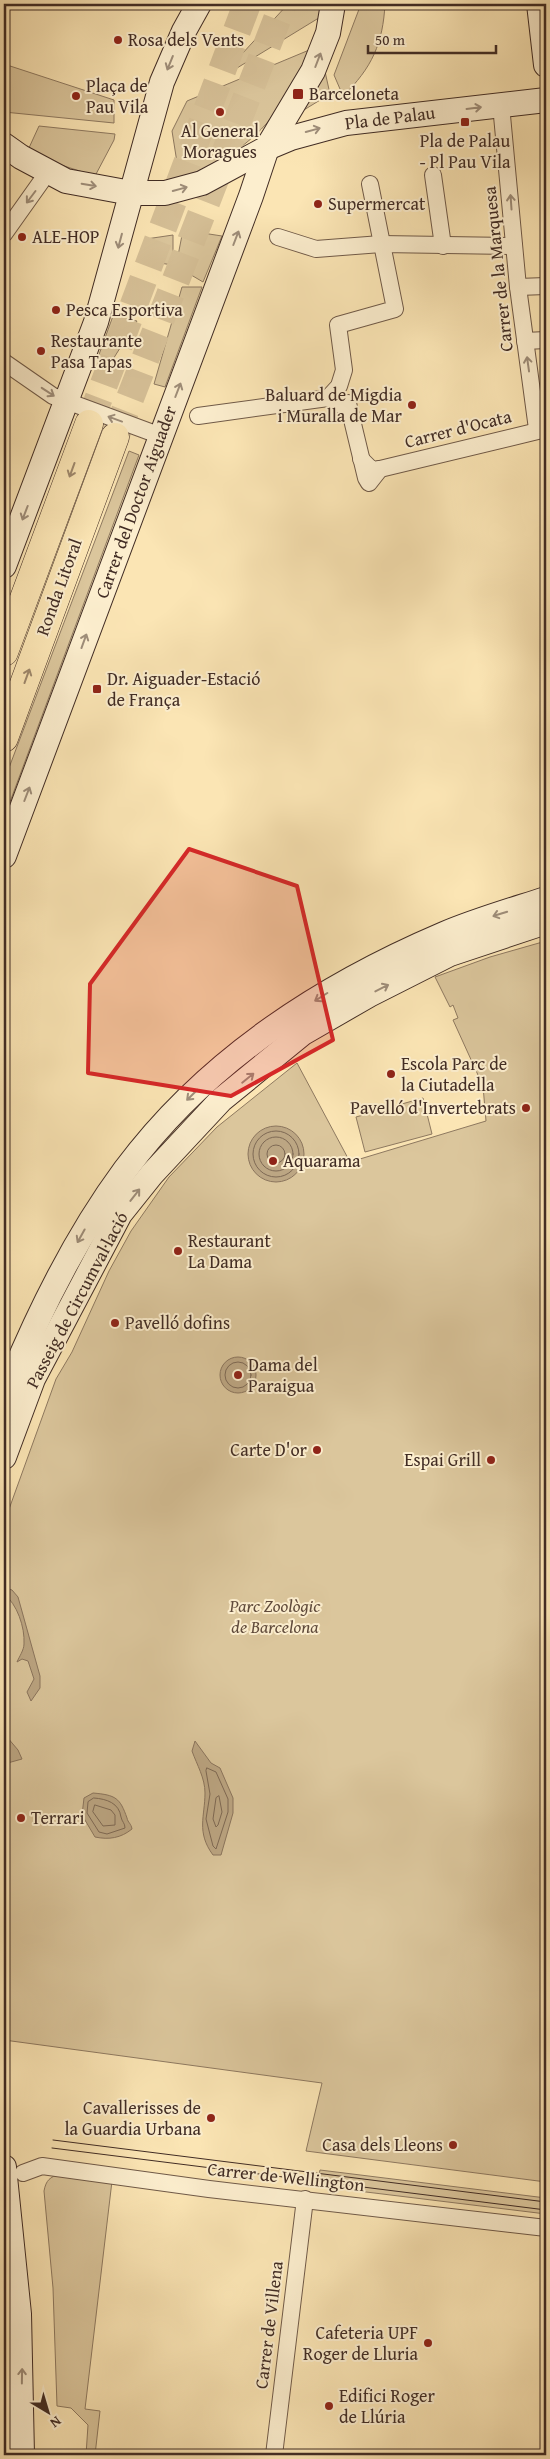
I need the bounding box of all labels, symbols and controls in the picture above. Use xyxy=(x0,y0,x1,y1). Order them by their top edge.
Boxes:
scale bar xyxy=(368,22,495,54)
place label: Rosa dels Vents xyxy=(128,26,244,53)
text: 50 m xyxy=(375,29,406,50)
marker: Rosa dels Vents xyxy=(112,34,124,46)
one-way arrow xyxy=(313,53,323,68)
one-way arrow xyxy=(165,55,174,70)
place label: Plaça de Pau Vila xyxy=(86,72,149,120)
place label: Barceloneta xyxy=(309,80,399,107)
marker: Barceloneta xyxy=(291,87,305,101)
marker: Plaça de Pau Vila xyxy=(70,90,82,102)
street label: Pla de Palau xyxy=(343,99,437,136)
one-way arrow xyxy=(465,103,481,113)
marker: Al General Moragues xyxy=(214,106,226,118)
marker: Pla de Palau - Pl Pau Vila xyxy=(459,116,471,128)
place label: Al General Moragues xyxy=(181,117,259,165)
one-way arrow xyxy=(304,125,320,135)
place label: Pla de Palau - Pl Pau Vila xyxy=(419,127,511,175)
one-way arrow xyxy=(81,181,97,191)
one-way arrow xyxy=(171,184,187,194)
street label: Carrer de la Marquesa xyxy=(475,185,520,353)
one-way arrow xyxy=(26,189,36,203)
place label: Supermercat xyxy=(328,190,426,217)
one-way arrow xyxy=(506,194,516,210)
marker: Supermercat xyxy=(312,198,324,210)
place label: ALE-HOP xyxy=(32,223,100,250)
marker: ALE-HOP xyxy=(16,231,28,243)
one-way arrow xyxy=(232,231,241,246)
one-way arrow xyxy=(115,232,124,248)
place label: Pesca Esportiva xyxy=(66,296,183,323)
marker: Pesca Esportiva xyxy=(50,304,62,316)
place label: Restaurante Pasa Tapas xyxy=(51,327,142,375)
marker: Restaurante Pasa Tapas xyxy=(35,345,47,357)
one-way arrow xyxy=(522,356,532,372)
place label: Baluard de Migdia i Muralla de Mar xyxy=(265,381,403,429)
one-way arrow xyxy=(174,383,183,398)
one-way arrow xyxy=(41,387,55,397)
marker: Baluard de Migdia i Muralla de Mar xyxy=(406,399,418,411)
street label: Carrer del Doctor Aiguader xyxy=(88,401,183,602)
street label: Carrer d'Ocata xyxy=(402,402,515,455)
one-way arrow xyxy=(108,414,123,423)
one-way arrow xyxy=(66,462,76,477)
one-way arrow xyxy=(20,505,29,520)
street label: Ronda Litoral xyxy=(28,534,89,639)
one-way arrow xyxy=(80,634,89,650)
place label: Dr. Aiguader-Estació de França xyxy=(107,665,261,713)
one-way arrow xyxy=(23,669,32,684)
marker: Dr. Aiguader-Estació de França xyxy=(91,683,103,695)
one-way arrow xyxy=(23,786,32,802)
one-way arrow xyxy=(492,909,508,919)
one-way arrow xyxy=(374,983,389,992)
one-way arrow xyxy=(315,992,329,1002)
place label: Escola Parc de la Ciutadella xyxy=(401,1050,507,1098)
marker: Escola Parc de la Ciutadella xyxy=(385,1068,397,1080)
one-way arrow xyxy=(241,1073,254,1084)
one-way arrow xyxy=(186,1088,198,1101)
place label: Pavelló d'Invertebrats xyxy=(350,1094,516,1121)
marker: Pavelló d'Invertebrats xyxy=(520,1102,532,1114)
place label: Aquarama xyxy=(283,1147,361,1174)
marker: Aquarama xyxy=(267,1155,279,1167)
one-way arrow xyxy=(130,1188,140,1202)
street label: Passeig de Circumval·lació xyxy=(19,1207,135,1393)
place label: Restaurant La Dama xyxy=(188,1227,271,1275)
one-way arrow xyxy=(76,1228,86,1243)
marker: Restaurant La Dama xyxy=(172,1245,184,1257)
place label: Pavelló dofins xyxy=(125,1309,230,1336)
marker: Pavelló dofins xyxy=(109,1317,121,1329)
place label: Dama del Paraigua xyxy=(248,1351,318,1399)
marker: Dama del Paraigua xyxy=(232,1369,244,1381)
place label: Carte D'or xyxy=(230,1436,308,1463)
marker: Carte D'or xyxy=(311,1444,323,1456)
place label: Espai Grill xyxy=(404,1446,481,1473)
marker: Espai Grill xyxy=(485,1454,497,1466)
park label: Parc Zoològic de Barcelona xyxy=(229,1592,321,1640)
place label: Terrari xyxy=(31,1804,84,1831)
marker: Terrari xyxy=(15,1812,27,1824)
place label: Cavallerisses de la Guardia Urbana xyxy=(65,2094,201,2142)
marker: Cavallerisses de la Guardia Urbana xyxy=(205,2112,217,2124)
place label: Casa dels Lleons xyxy=(322,2131,443,2158)
marker: Casa dels Lleons xyxy=(447,2139,459,2151)
street label: Carrer de Wellington xyxy=(206,2155,366,2198)
street label: Carrer de Villena xyxy=(247,2259,290,2390)
place label: Cafeteria UPF Roger de Lluria xyxy=(303,2319,418,2367)
marker: Cafeteria UPF Roger de Lluria xyxy=(422,2337,434,2349)
one-way arrow xyxy=(17,2368,27,2384)
place label: Edifici Roger de Llúria xyxy=(339,2382,436,2430)
north arrow xyxy=(22,2386,72,2436)
marker: Edifici Roger de Llúria xyxy=(323,2400,335,2412)
text: N xyxy=(46,2411,66,2433)

